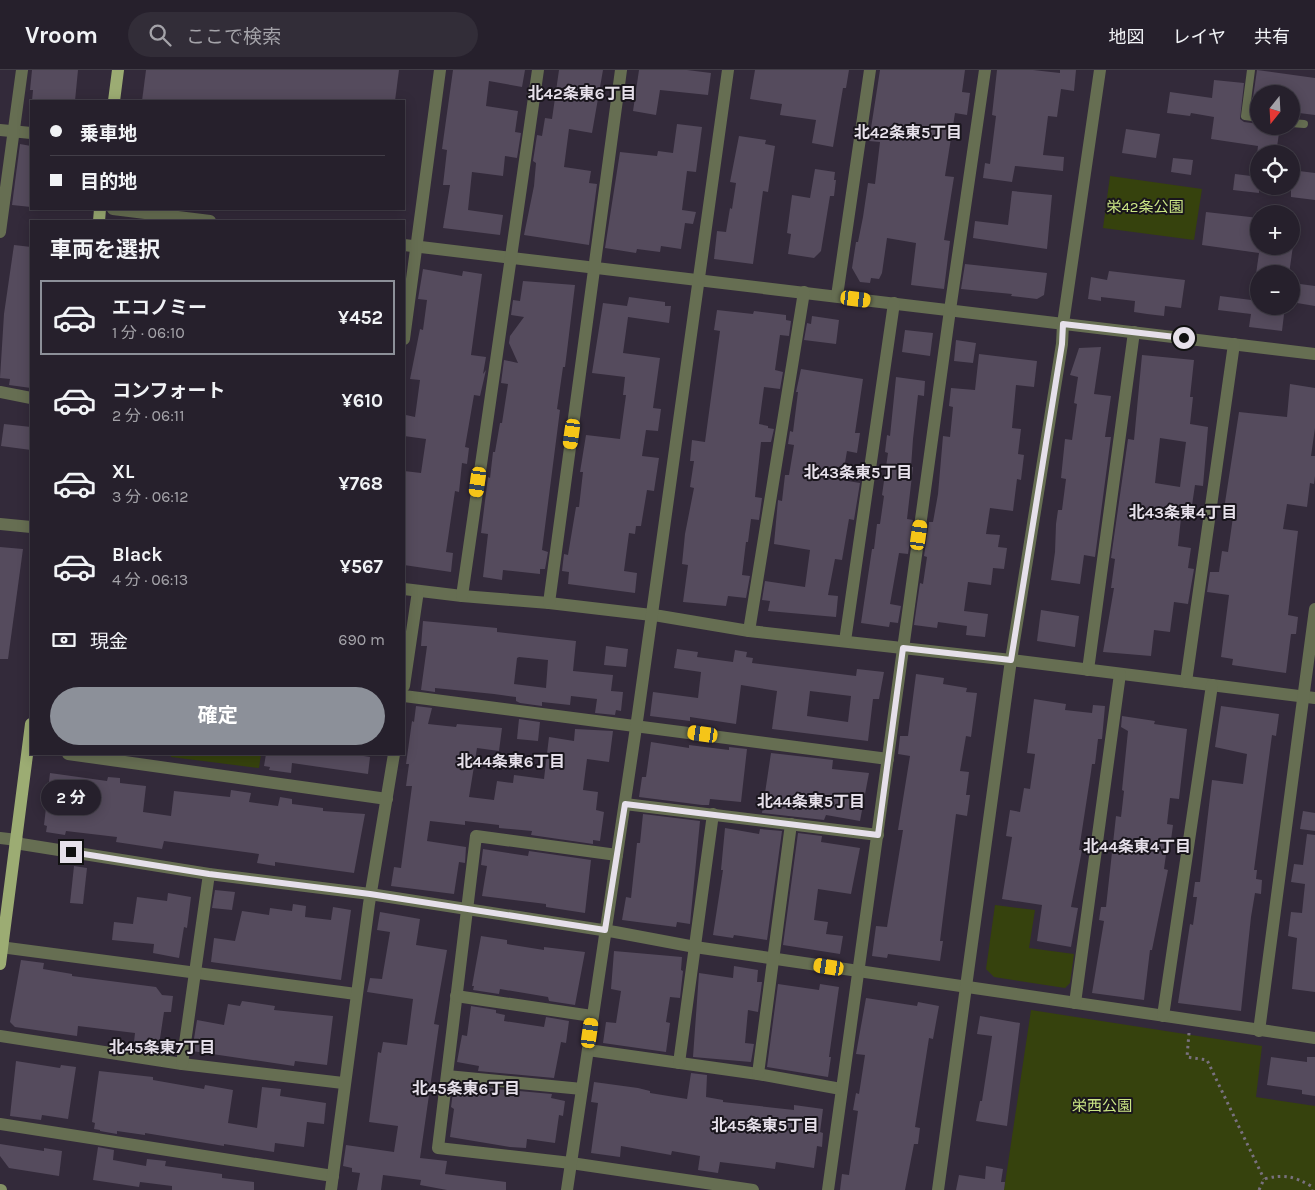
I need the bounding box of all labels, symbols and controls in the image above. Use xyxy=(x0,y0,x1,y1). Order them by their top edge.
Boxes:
search box xyxy=(128,12,478,57)
text: Vroom xyxy=(25,21,98,49)
icon: search xyxy=(146,21,174,49)
text: ここで検索 xyxy=(186,26,281,48)
text: 地図 xyxy=(1109,26,1145,48)
text: レイヤ xyxy=(1173,26,1226,48)
text: 共有 xyxy=(1254,26,1290,48)
district label: 北42条東6丁目 xyxy=(528,84,636,103)
north arrow xyxy=(1250,85,1300,135)
map controls xyxy=(1250,85,1300,315)
text: 乗車地 xyxy=(80,123,137,145)
district label: 北42条東5丁目 xyxy=(854,123,962,142)
button: locate xyxy=(1250,145,1300,195)
text: 目的地 xyxy=(80,171,137,193)
park label: 栄42条公園 xyxy=(1106,198,1184,216)
button: + xyxy=(1250,205,1300,255)
text: 車両を選択 xyxy=(50,237,160,263)
button: − xyxy=(1250,265,1300,315)
car xyxy=(840,290,871,308)
icon: car xyxy=(52,295,97,340)
text: エコノミー xyxy=(112,297,207,319)
text: ¥452 xyxy=(338,307,383,329)
text: 1 分 · 06:10 xyxy=(112,323,185,342)
route start xyxy=(1173,327,1195,349)
icon: car xyxy=(52,378,97,423)
text: コンフォート xyxy=(112,380,225,402)
text: ¥610 xyxy=(342,390,383,412)
text: 2 分 · 06:11 xyxy=(112,406,184,425)
car xyxy=(562,418,581,450)
icon: car xyxy=(52,461,97,506)
text: XL xyxy=(112,461,134,483)
district label: 北43条東5丁目 xyxy=(804,463,912,482)
car xyxy=(468,466,487,498)
text: ¥768 xyxy=(339,473,383,495)
text: 3 分 · 06:12 xyxy=(112,487,189,506)
district label: 北43条東4丁目 xyxy=(1129,503,1238,522)
car xyxy=(909,519,928,551)
icon: car xyxy=(52,544,97,589)
text: Black xyxy=(112,544,163,566)
text: ¥567 xyxy=(340,556,383,578)
text: 4 分 · 06:13 xyxy=(112,570,188,589)
icon: cash xyxy=(50,626,78,654)
text: 690 m xyxy=(338,630,385,649)
text: 現金 xyxy=(90,631,128,653)
button: 確定 xyxy=(50,687,385,745)
car xyxy=(687,724,718,744)
district label: 北44条東6丁目 xyxy=(457,752,565,771)
callout: 2 分 xyxy=(41,780,101,814)
text: 2 分 xyxy=(56,788,86,807)
district label: 北44条東5丁目 xyxy=(757,792,865,811)
district label: 北44条東4丁目 xyxy=(1083,837,1191,856)
route end xyxy=(60,841,82,863)
car xyxy=(813,957,844,977)
car xyxy=(580,1017,599,1049)
district label: 北45条東7丁目 xyxy=(109,1038,215,1057)
district label: 北45条東6丁目 xyxy=(412,1079,520,1098)
park label: 栄西公園 xyxy=(1072,1097,1132,1115)
district label: 北45条東5丁目 xyxy=(711,1116,819,1135)

